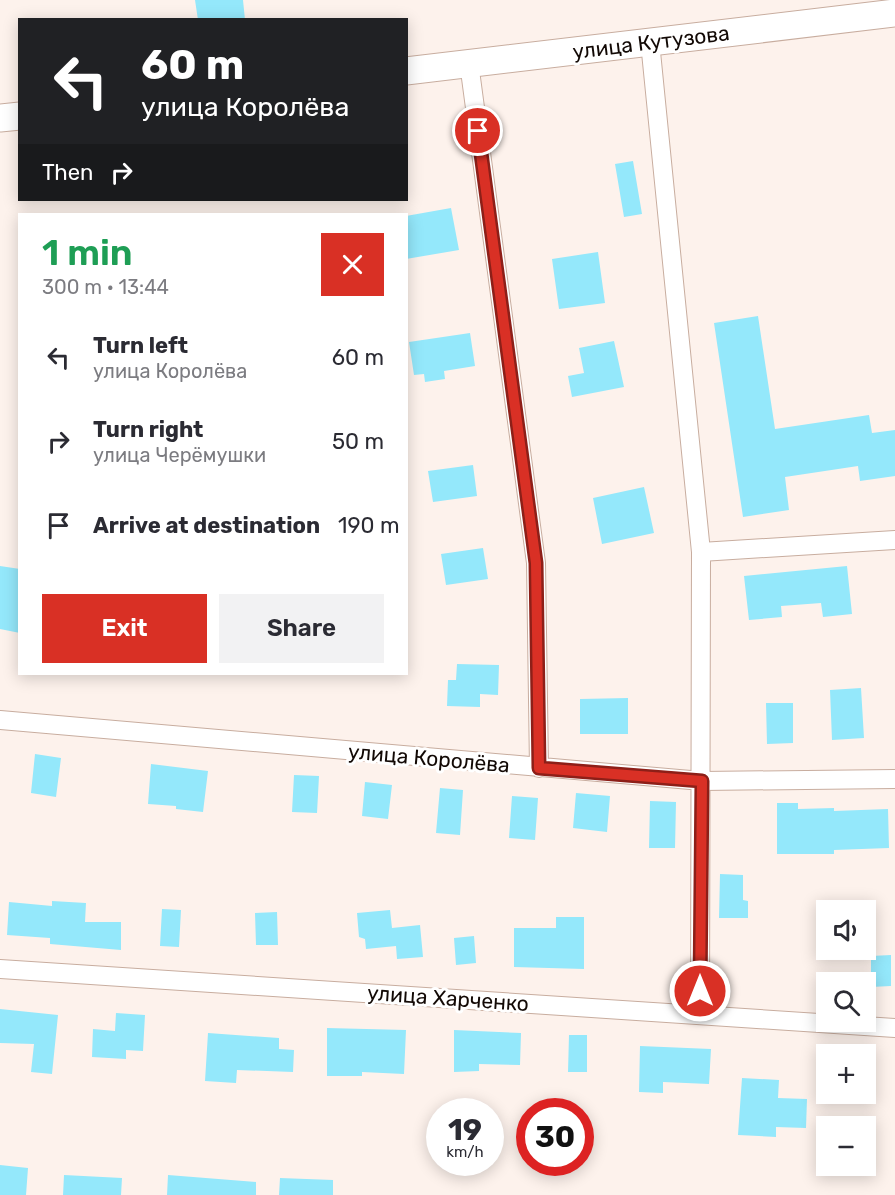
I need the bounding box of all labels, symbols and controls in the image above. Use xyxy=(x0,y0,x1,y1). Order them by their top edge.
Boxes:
street label: улица Кутузова xyxy=(571,20,731,64)
text: 60 m xyxy=(141,40,244,90)
icon: left xyxy=(42,42,120,120)
text: улица Королёва xyxy=(141,91,349,123)
pin xyxy=(452,105,503,156)
icon: arrive xyxy=(461,114,494,147)
icon: right xyxy=(105,156,138,189)
text: Then xyxy=(42,159,93,186)
text: 1 min xyxy=(42,231,133,274)
button: close xyxy=(321,233,384,296)
text: 300 m · 13:44 xyxy=(42,275,169,299)
text: Turn left xyxy=(93,332,188,359)
icon: left xyxy=(42,341,75,374)
text: 60 m xyxy=(332,344,384,371)
text: улица Королёва xyxy=(93,359,247,383)
text: Turn right xyxy=(93,416,203,443)
icon: right xyxy=(42,425,75,458)
text: 50 m xyxy=(332,428,384,455)
text: улица Черёмушки xyxy=(93,443,266,467)
icon: arrive xyxy=(42,509,75,542)
text: Arrive at destination xyxy=(93,512,320,539)
text: 190 m xyxy=(338,512,399,539)
button: Exit xyxy=(42,594,207,663)
button: Share xyxy=(219,594,384,663)
street label: улица Королёва xyxy=(347,738,511,778)
map controls xyxy=(816,900,876,1176)
button: sound xyxy=(816,900,876,960)
position arrow xyxy=(668,959,732,1023)
button: search xyxy=(816,972,876,1032)
street label: улица Харченко xyxy=(366,980,530,1016)
button: + xyxy=(816,1044,876,1104)
speed limit sign: 30 xyxy=(516,1098,594,1176)
text: 19 xyxy=(448,1112,482,1148)
button: − xyxy=(816,1116,876,1176)
text: km/h xyxy=(446,1143,484,1161)

